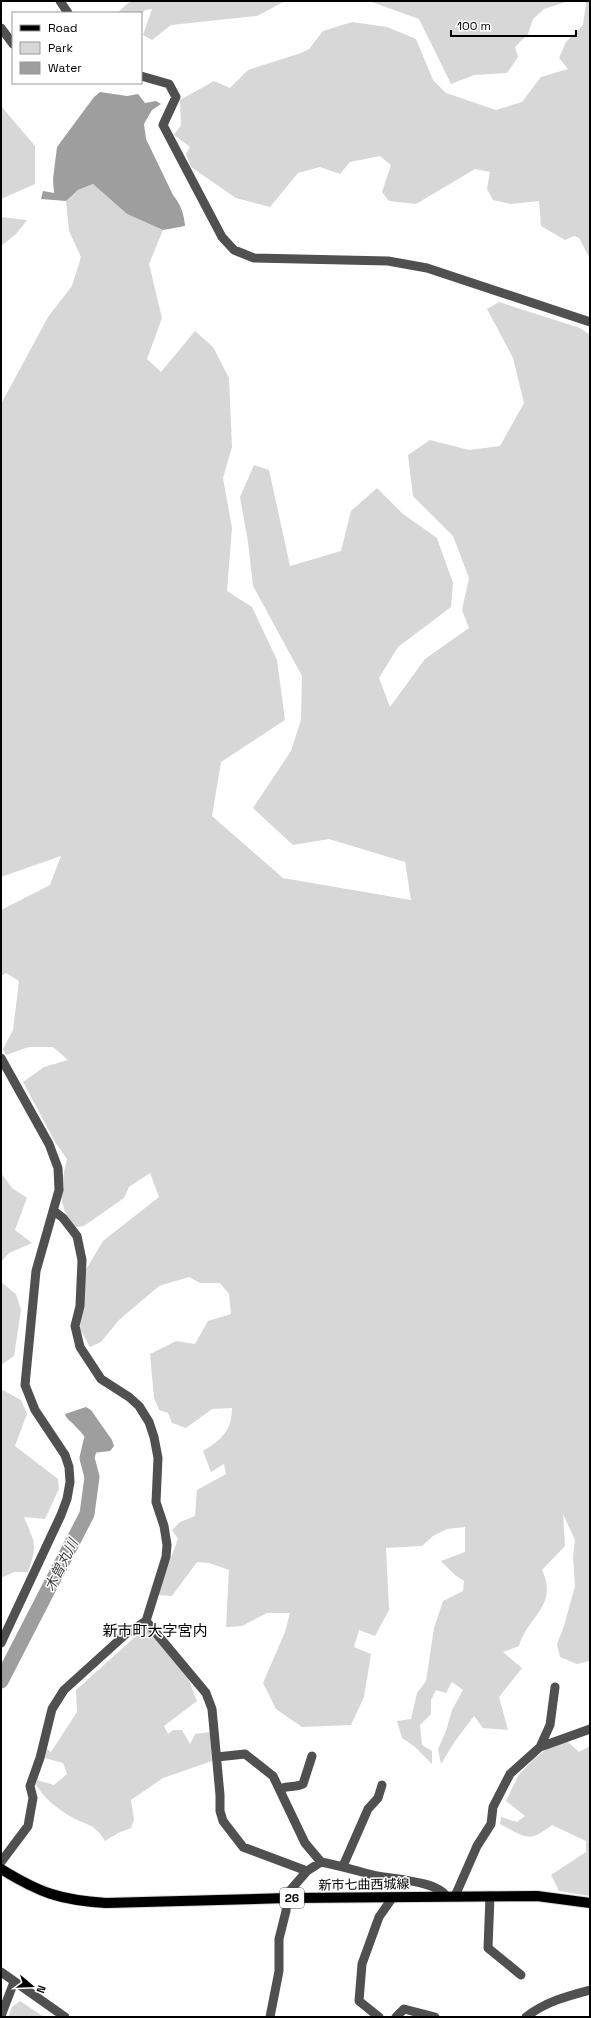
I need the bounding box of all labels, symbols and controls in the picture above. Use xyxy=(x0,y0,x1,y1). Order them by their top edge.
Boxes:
legend xyxy=(12,12,142,84)
scale bar xyxy=(451,12,576,38)
text: 100 m xyxy=(457,18,491,34)
text: Road xyxy=(48,20,77,36)
text: Park xyxy=(48,40,73,56)
text: Water xyxy=(48,60,82,76)
water label: 木曽丸川 xyxy=(40,1534,83,1594)
district label: 新市町大字宮内 xyxy=(102,1621,208,1640)
street label: 新市七曲西城線 xyxy=(318,1875,410,1894)
road number: 26 xyxy=(280,1888,304,1908)
north arrow xyxy=(12,1966,52,2006)
text: N xyxy=(34,1983,49,1995)

